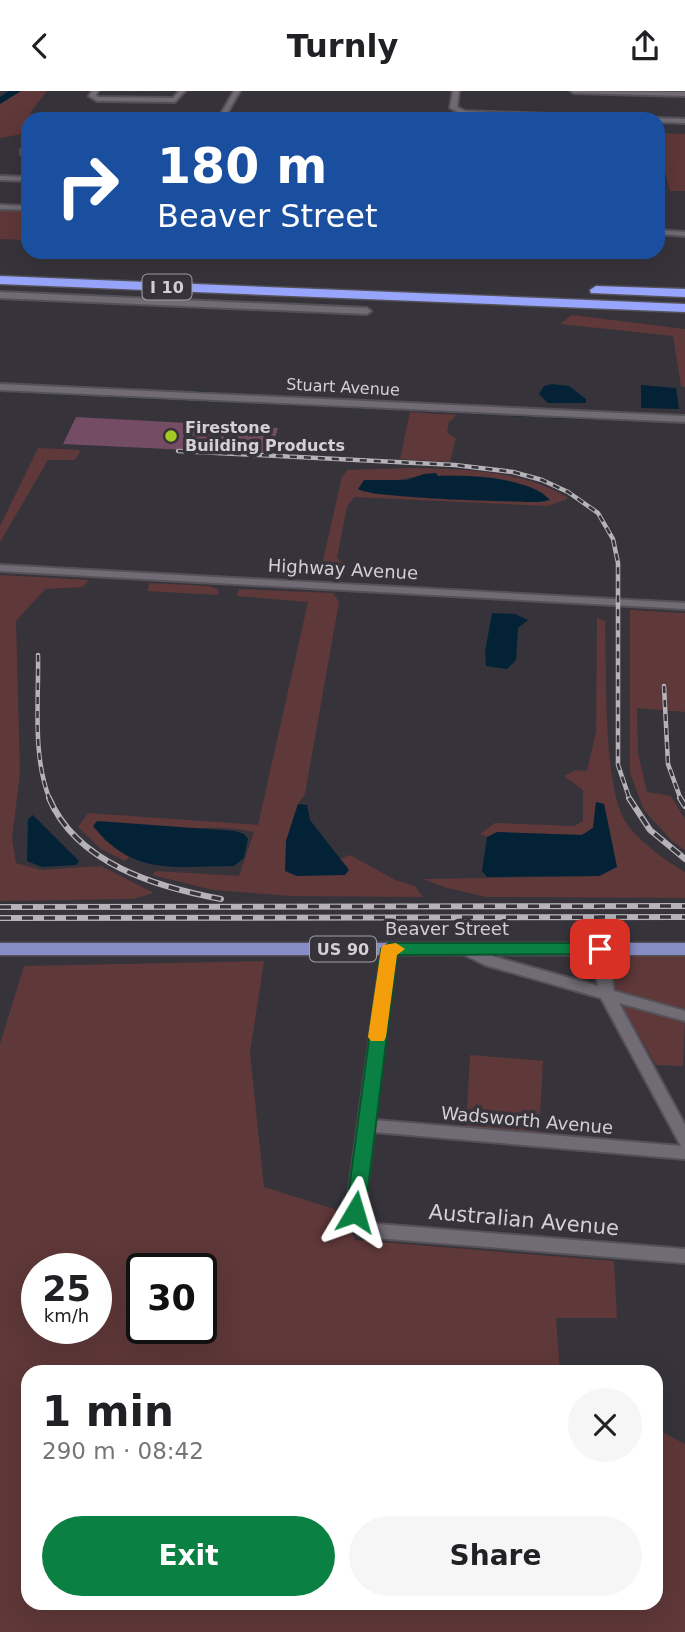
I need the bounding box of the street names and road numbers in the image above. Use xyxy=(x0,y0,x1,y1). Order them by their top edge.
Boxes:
road number: I 10 xyxy=(142,275,192,299)
street label: Stuart Avenue xyxy=(286,375,400,399)
street label: Highway Avenue xyxy=(267,555,419,583)
street label: Beaver Street xyxy=(385,918,509,939)
road number: US 90 xyxy=(310,937,376,961)
street label: Wadsworth Avenue xyxy=(440,1102,614,1138)
street label: Australian Avenue xyxy=(428,1200,620,1240)

